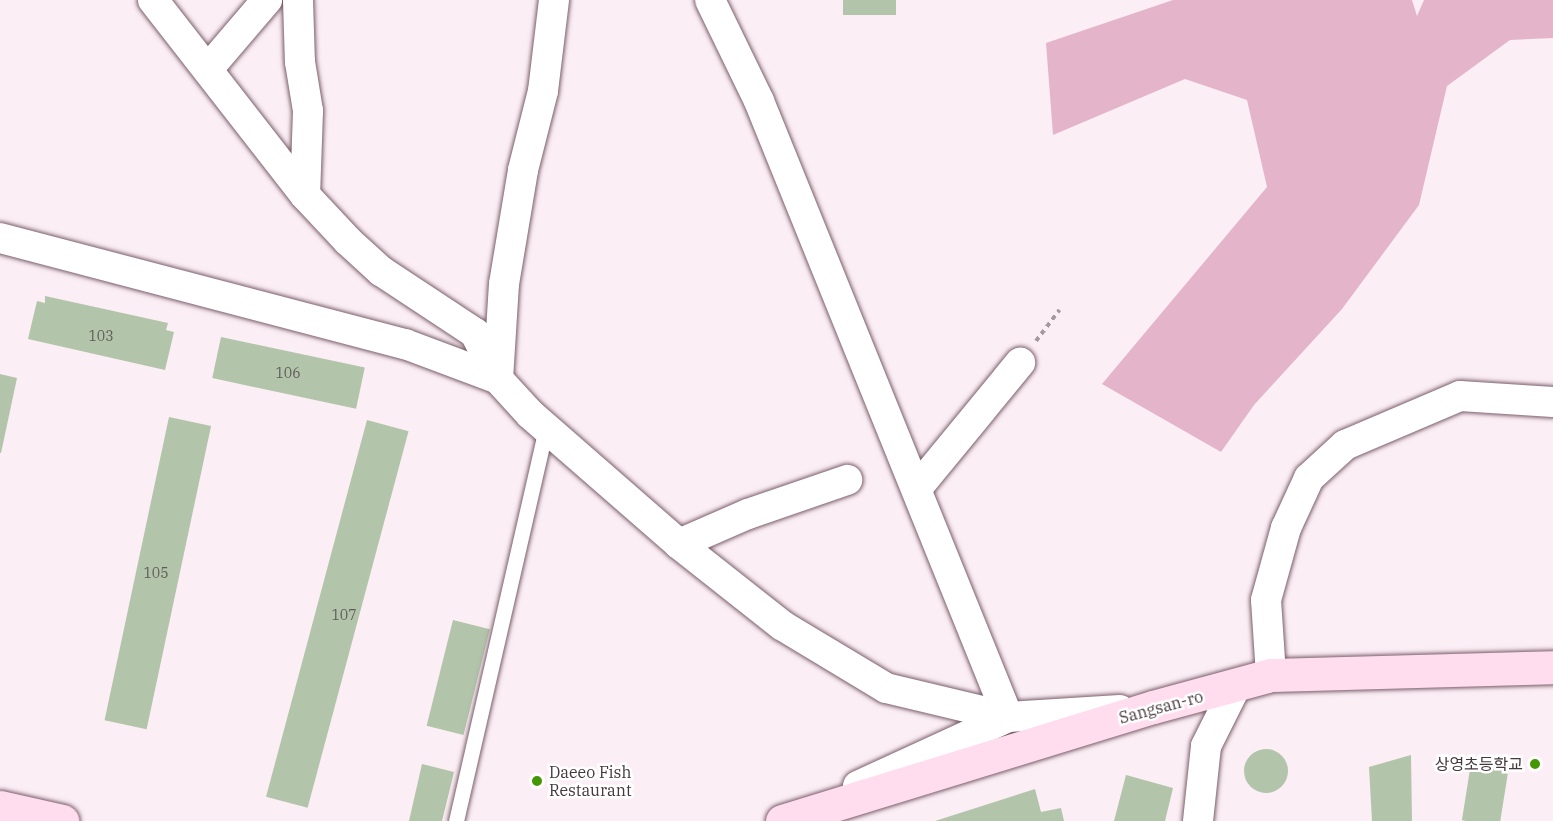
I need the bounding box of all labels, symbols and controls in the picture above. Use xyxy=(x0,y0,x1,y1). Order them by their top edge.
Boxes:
house number: 103 xyxy=(88,328,114,344)
house number: 106 xyxy=(275,365,301,381)
house number: 105 xyxy=(143,565,169,581)
house number: 107 xyxy=(331,607,357,623)
street label: Sangsan-ro xyxy=(1117,687,1205,727)
place label: 상영초등학교 xyxy=(1435,754,1523,774)
marker: 상영초등학교 xyxy=(1528,757,1542,771)
place label: Daeeo Fish Restaurant xyxy=(549,762,632,800)
marker: Daeeo Fish Restaurant xyxy=(530,774,544,788)

